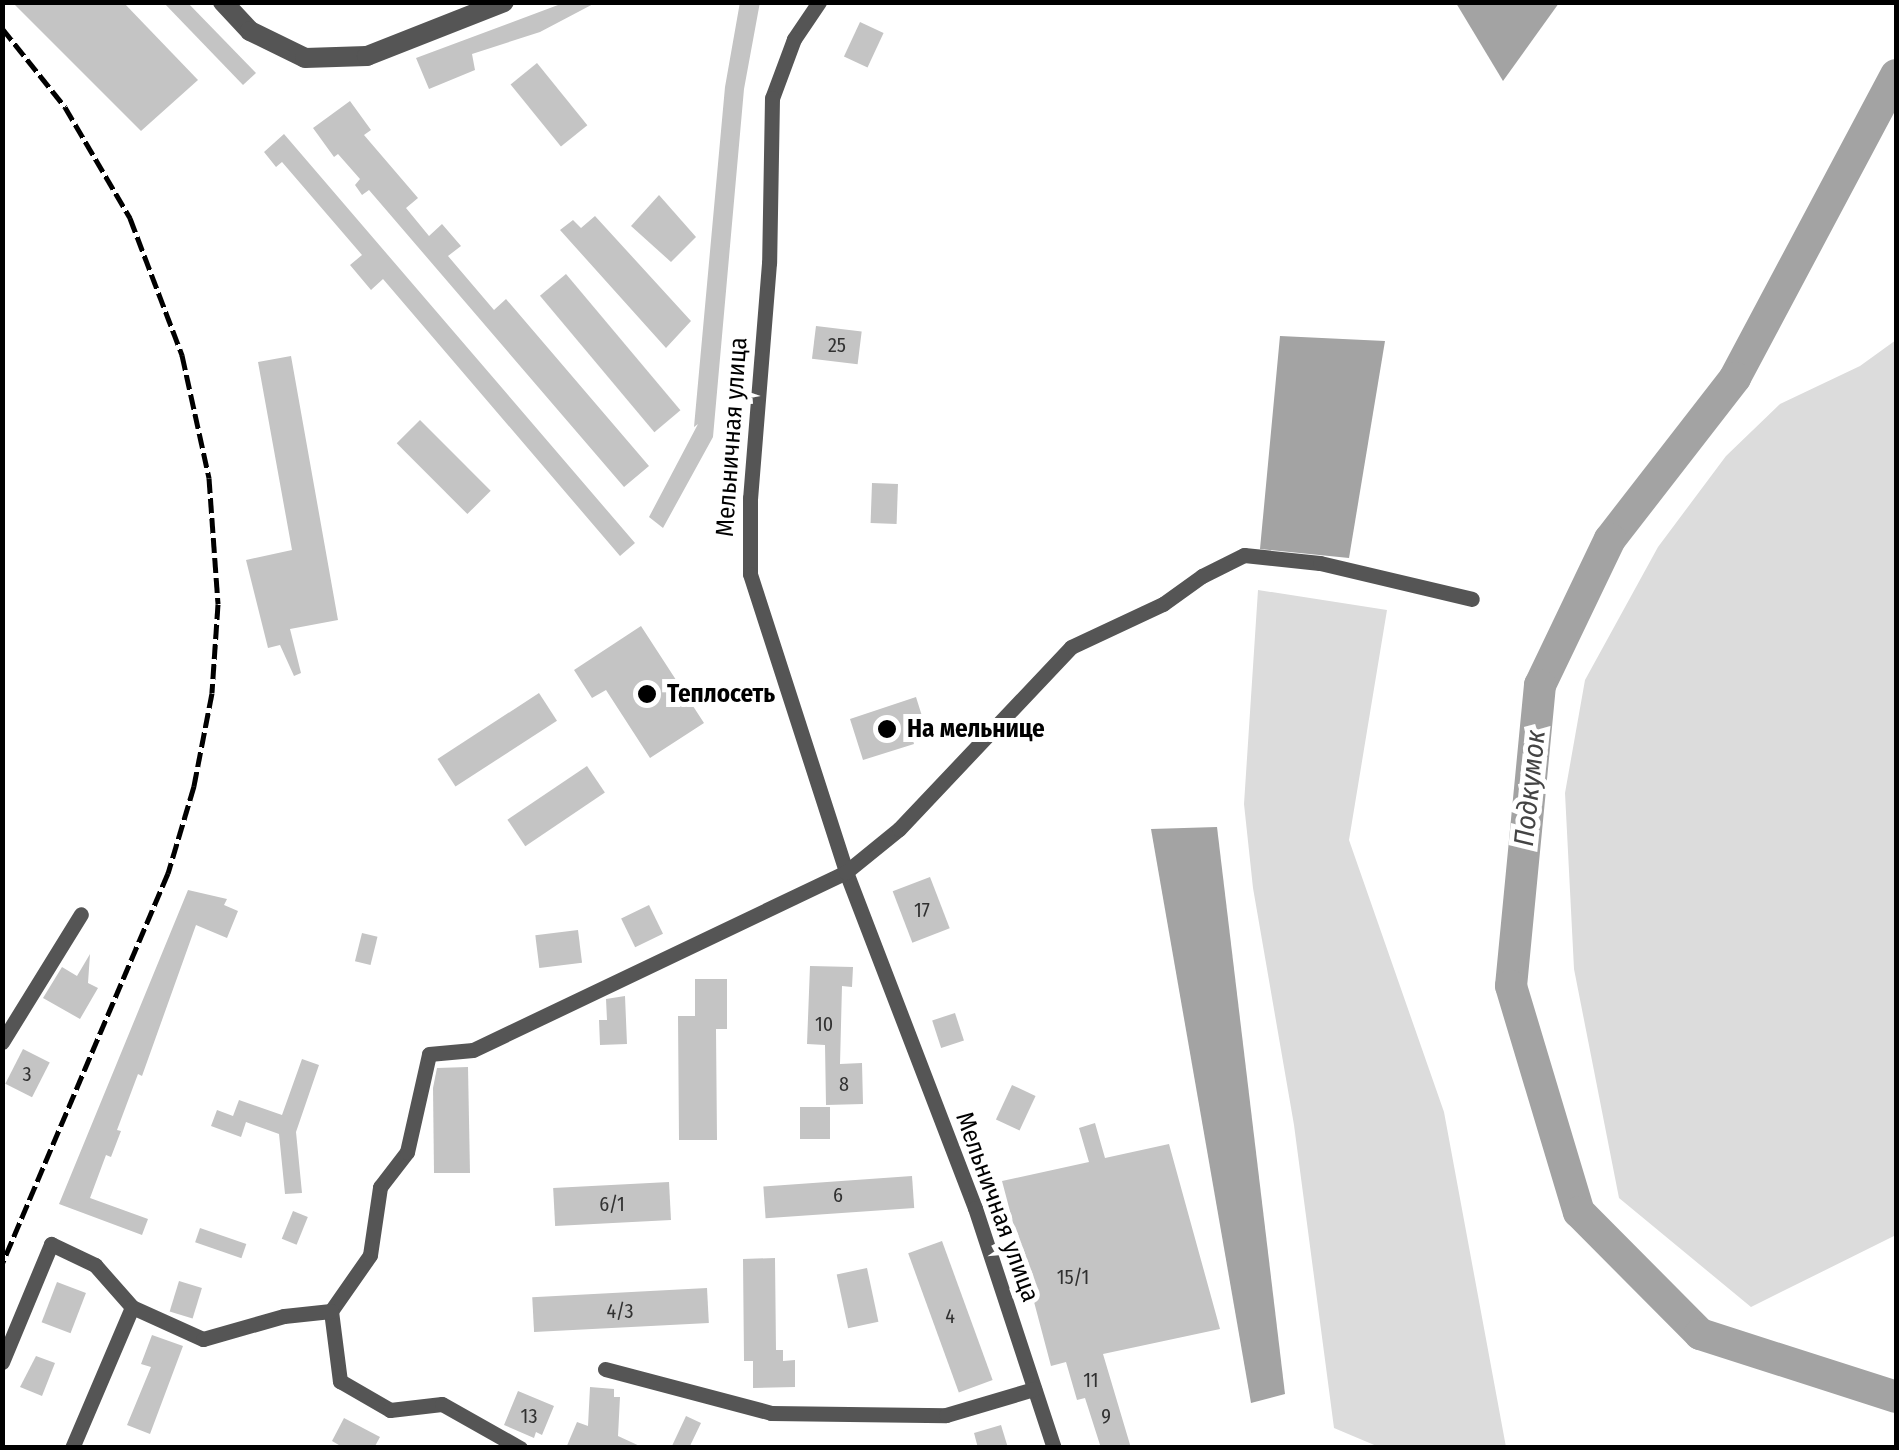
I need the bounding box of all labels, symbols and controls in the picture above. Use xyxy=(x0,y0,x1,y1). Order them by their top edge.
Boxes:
house number: 25 xyxy=(828,333,846,357)
street label: Мельничная улица xyxy=(710,336,754,538)
place label: Теплосеть xyxy=(667,679,775,709)
marker: Теплосеть xyxy=(636,683,658,705)
place label: На мельнице xyxy=(907,714,1045,744)
marker: На мельнице xyxy=(876,718,898,740)
water label: Подкумок xyxy=(1507,728,1553,848)
house number: 17 xyxy=(914,898,930,922)
house number: 10 xyxy=(815,1012,833,1036)
house number: 3 xyxy=(22,1062,32,1086)
house number: 8 xyxy=(839,1072,849,1096)
street label: Мельничная улица xyxy=(949,1108,1045,1306)
house number: 6 xyxy=(833,1183,843,1207)
house number: 6/1 xyxy=(599,1192,625,1216)
house number: 15/1 xyxy=(1057,1265,1089,1289)
house number: 4/3 xyxy=(606,1299,634,1323)
house number: 4 xyxy=(945,1304,955,1328)
house number: 11 xyxy=(1083,1368,1099,1392)
house number: 13 xyxy=(521,1404,537,1428)
house number: 9 xyxy=(1101,1404,1111,1428)

